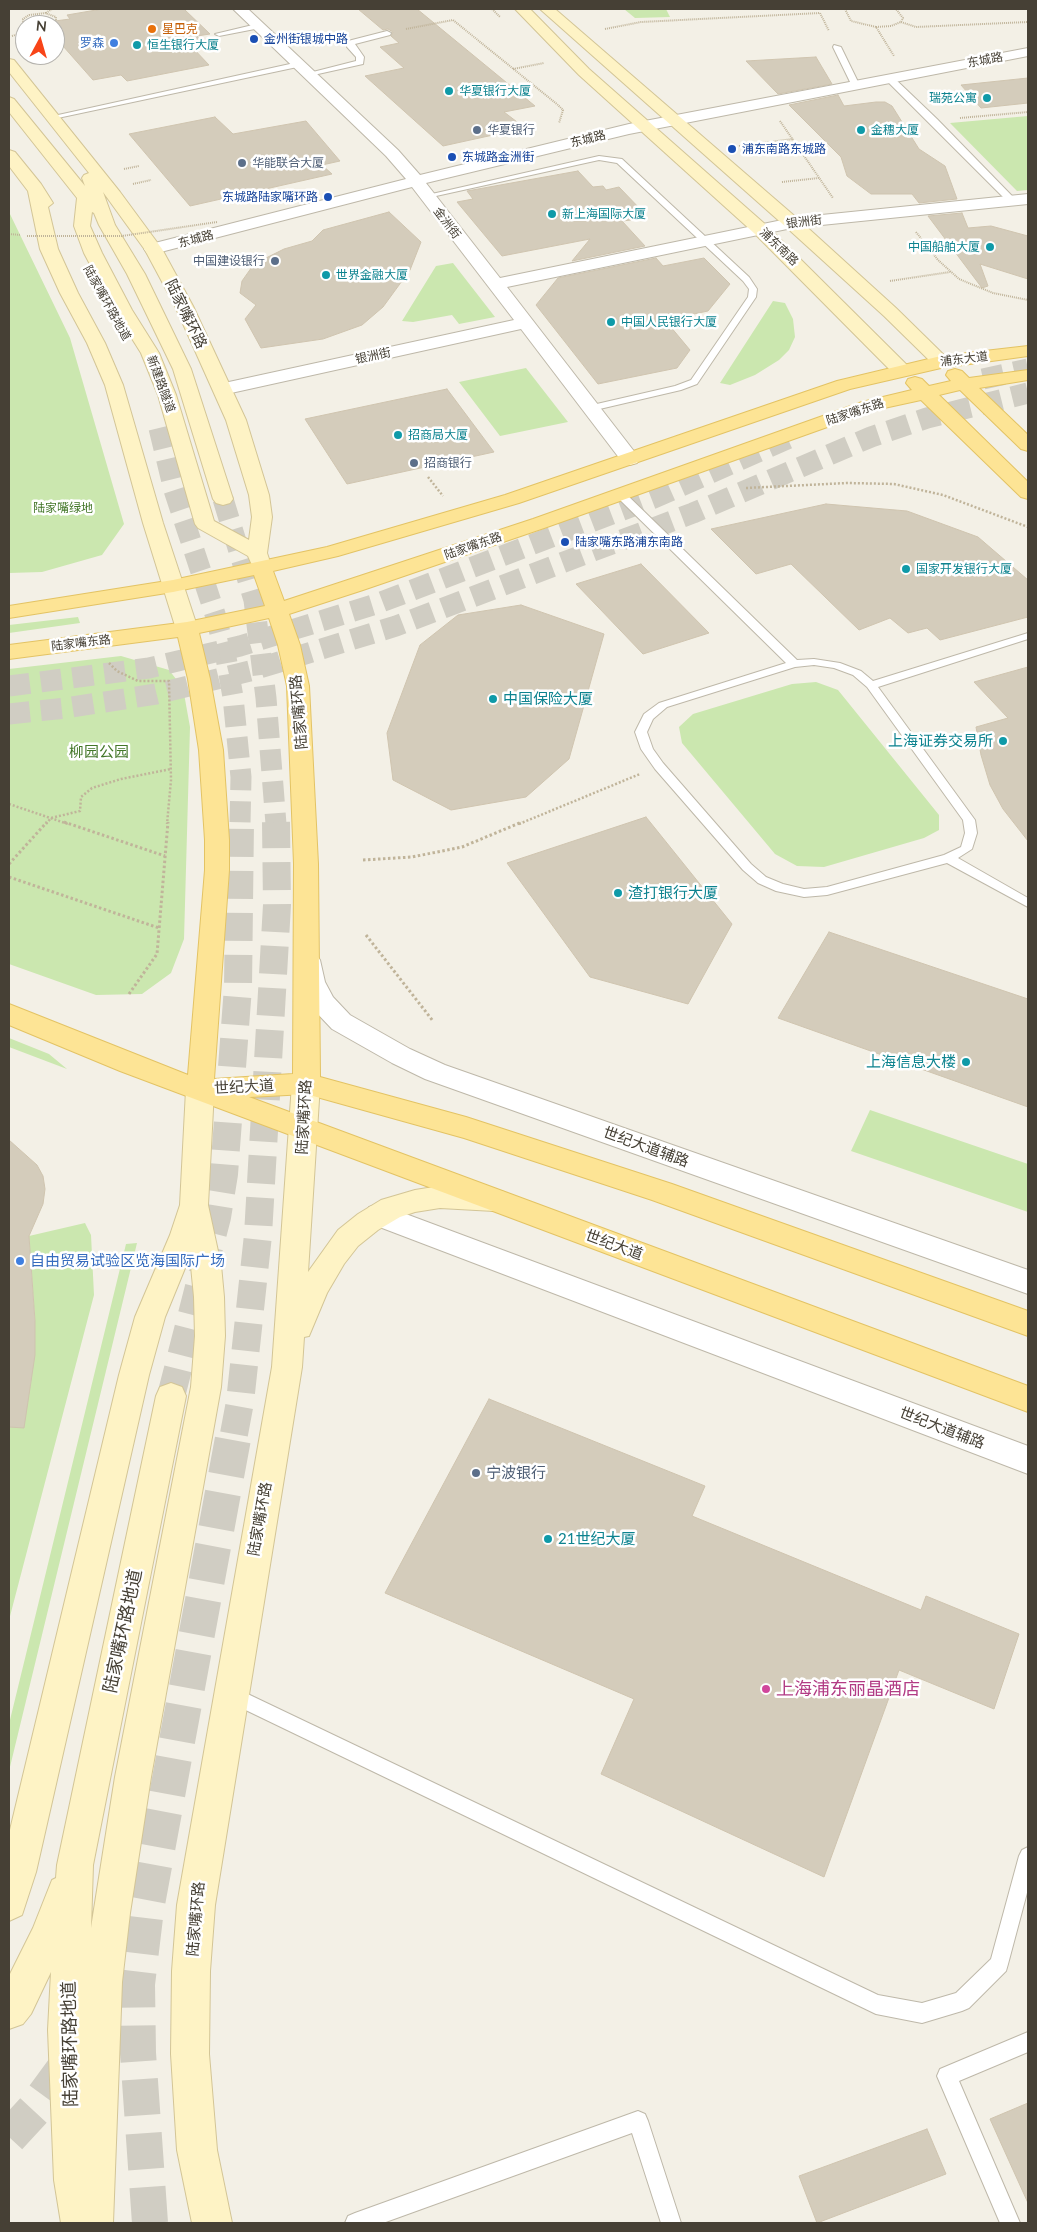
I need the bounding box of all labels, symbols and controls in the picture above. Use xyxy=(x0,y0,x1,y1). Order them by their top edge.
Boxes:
north arrow xyxy=(15,15,65,65)
text: N xyxy=(35,17,48,35)
place label: 星巴克 xyxy=(162,22,198,36)
marker: 星巴克 xyxy=(146,23,158,35)
place label: 金州街银城中路 xyxy=(264,32,348,46)
marker: 金州街银城中路 xyxy=(248,33,260,45)
place label: 罗森 xyxy=(80,36,104,50)
marker: 罗森 xyxy=(108,37,120,49)
place label: 恒生银行大厦 xyxy=(147,38,219,52)
marker: 恒生银行大厦 xyxy=(131,39,143,51)
street label: 东城路 xyxy=(966,49,1004,71)
place label: 华夏银行大厦 xyxy=(459,84,531,98)
marker: 华夏银行大厦 xyxy=(443,85,455,97)
place label: 瑞苑公寓 xyxy=(929,91,977,105)
marker: 瑞苑公寓 xyxy=(981,92,993,104)
place label: 华夏银行 xyxy=(487,123,535,137)
place label: 金穗大厦 xyxy=(871,123,919,137)
marker: 华夏银行 xyxy=(471,124,483,136)
marker: 金穗大厦 xyxy=(855,124,867,136)
street label: 东城路 xyxy=(569,128,607,150)
place label: 浦东南路东城路 xyxy=(742,142,826,156)
marker: 浦东南路东城路 xyxy=(726,143,738,155)
place label: 东城路金洲街 xyxy=(462,150,534,164)
marker: 东城路金洲街 xyxy=(446,151,458,163)
place label: 华能联合大厦 xyxy=(252,156,324,170)
marker: 华能联合大厦 xyxy=(236,157,248,169)
place label: 东城路陆家嘴环路 xyxy=(222,190,318,204)
marker: 东城路陆家嘴环路 xyxy=(322,191,334,203)
street label: 金洲街 xyxy=(430,204,464,242)
place label: 新上海国际大厦 xyxy=(562,207,646,221)
marker: 新上海国际大厦 xyxy=(546,208,558,220)
street label: 银洲街 xyxy=(785,213,823,231)
street label: 浦东南路 xyxy=(757,225,801,269)
street label: 东城路 xyxy=(177,227,215,251)
place label: 中国船舶大厦 xyxy=(908,240,980,254)
marker: 中国船舶大厦 xyxy=(984,241,996,253)
place label: 中国建设银行 xyxy=(193,254,265,268)
marker: 中国建设银行 xyxy=(269,255,281,267)
street label: 陆家嘴环路地道 xyxy=(80,263,134,343)
place label: 世界金融大厦 xyxy=(336,268,408,282)
marker: 世界金融大厦 xyxy=(320,269,332,281)
street label: 陆家嘴环路 xyxy=(161,276,211,352)
place label: 中国人民银行大厦 xyxy=(621,315,717,329)
marker: 中国人民银行大厦 xyxy=(605,316,617,328)
street label: 银洲街 xyxy=(354,345,392,367)
street label: 浦东大道 xyxy=(939,349,989,369)
street label: 新建路隧道 xyxy=(144,353,178,415)
street label: 陆家嘴东路 xyxy=(824,396,886,428)
place label: 招商局大厦 xyxy=(408,428,468,442)
marker: 招商局大厦 xyxy=(392,429,404,441)
place label: 招商银行 xyxy=(424,456,472,470)
marker: 招商银行 xyxy=(408,457,420,469)
park label: 陆家嘴绿地 xyxy=(33,501,93,515)
street label: 陆家嘴东路 xyxy=(442,529,504,563)
place label: 陆家嘴东路浦东南路 xyxy=(575,535,683,549)
marker: 陆家嘴东路浦东南路 xyxy=(559,536,571,548)
place label: 国家开发银行大厦 xyxy=(916,562,1012,576)
marker: 国家开发银行大厦 xyxy=(900,563,912,575)
street label: 陆家嘴东路 xyxy=(50,632,112,654)
street label: 陆家嘴环路 xyxy=(287,674,311,750)
place label: 中国保险大厦 xyxy=(503,690,593,708)
marker: 中国保险大厦 xyxy=(487,693,499,705)
place label: 上海证券交易所 xyxy=(888,732,993,750)
marker: 上海证券交易所 xyxy=(997,735,1009,747)
park label: 柳园公园 xyxy=(69,743,129,761)
place label: 渣打银行大厦 xyxy=(628,884,718,902)
marker: 渣打银行大厦 xyxy=(612,887,624,899)
place label: 上海信息大楼 xyxy=(866,1053,956,1071)
marker: 上海信息大楼 xyxy=(960,1056,972,1068)
street label: 世纪大道 xyxy=(214,1076,274,1098)
street label: 陆家嘴环路 xyxy=(293,1079,315,1155)
street label: 世纪大道辅路 xyxy=(601,1123,691,1171)
street label: 世纪大道 xyxy=(583,1226,645,1264)
place label: 自由贸易试验区览海国际广场 xyxy=(30,1252,225,1270)
marker: 自由贸易试验区览海国际广场 xyxy=(14,1255,26,1267)
street label: 世纪大道辅路 xyxy=(897,1403,987,1453)
place label: 宁波银行 xyxy=(486,1464,546,1482)
marker: 宁波银行 xyxy=(470,1467,482,1479)
street label: 陆家嘴环路 xyxy=(245,1481,275,1557)
place label: 21世纪大厦 xyxy=(558,1530,635,1548)
marker: 21世纪大厦 xyxy=(542,1533,554,1545)
street label: 陆家嘴环路地道 xyxy=(99,1567,147,1695)
place label: 上海浦东丽晶酒店 xyxy=(776,1678,920,1700)
marker: 上海浦东丽晶酒店 xyxy=(760,1683,772,1695)
street label: 陆家嘴环路 xyxy=(184,1881,208,1957)
street label: 陆家嘴环路地道 xyxy=(58,1981,82,2107)

